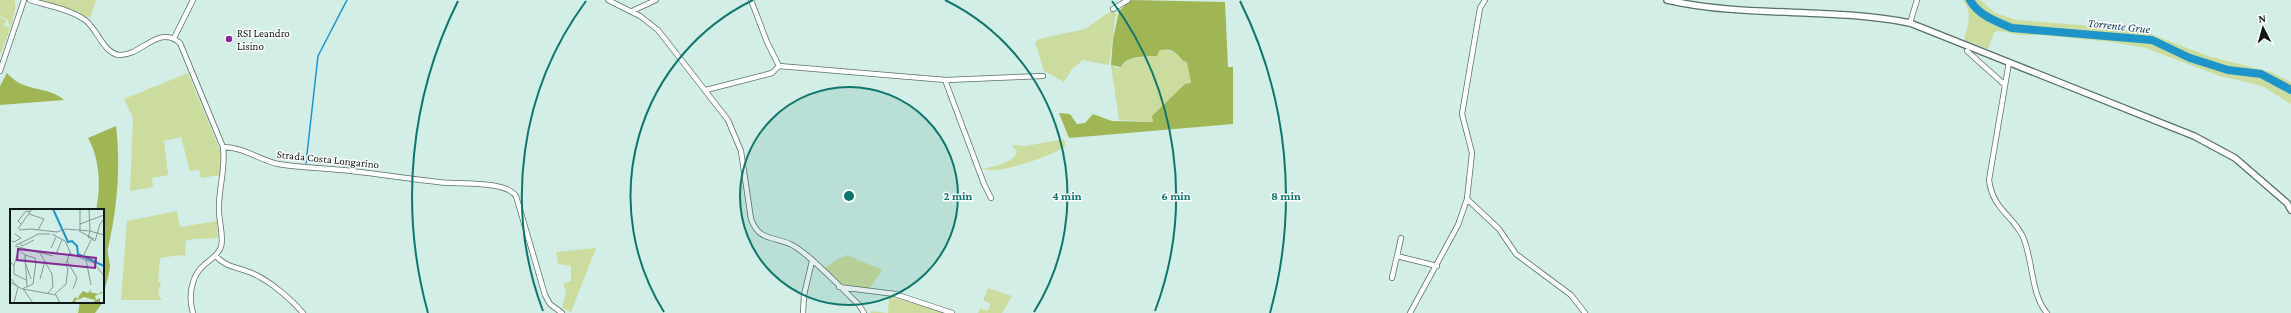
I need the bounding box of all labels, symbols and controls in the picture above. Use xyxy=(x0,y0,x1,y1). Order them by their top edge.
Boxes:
north arrow xyxy=(2243,8,2283,48)
text: N xyxy=(2258,12,2267,24)
water label: Torrente Grue xyxy=(2087,16,2151,36)
place label: RSI Leandro Lisino xyxy=(237,27,290,52)
marker: RSI Leandro Lisino xyxy=(224,34,234,44)
street label: Strada Costa Longarino xyxy=(276,148,380,171)
centre of rings xyxy=(842,189,856,203)
text: 2 min xyxy=(944,189,973,203)
text: 4 min xyxy=(1052,189,1082,203)
text: 6 min xyxy=(1161,189,1191,203)
text: 8 min xyxy=(1271,189,1301,203)
inset map xyxy=(10,209,104,303)

